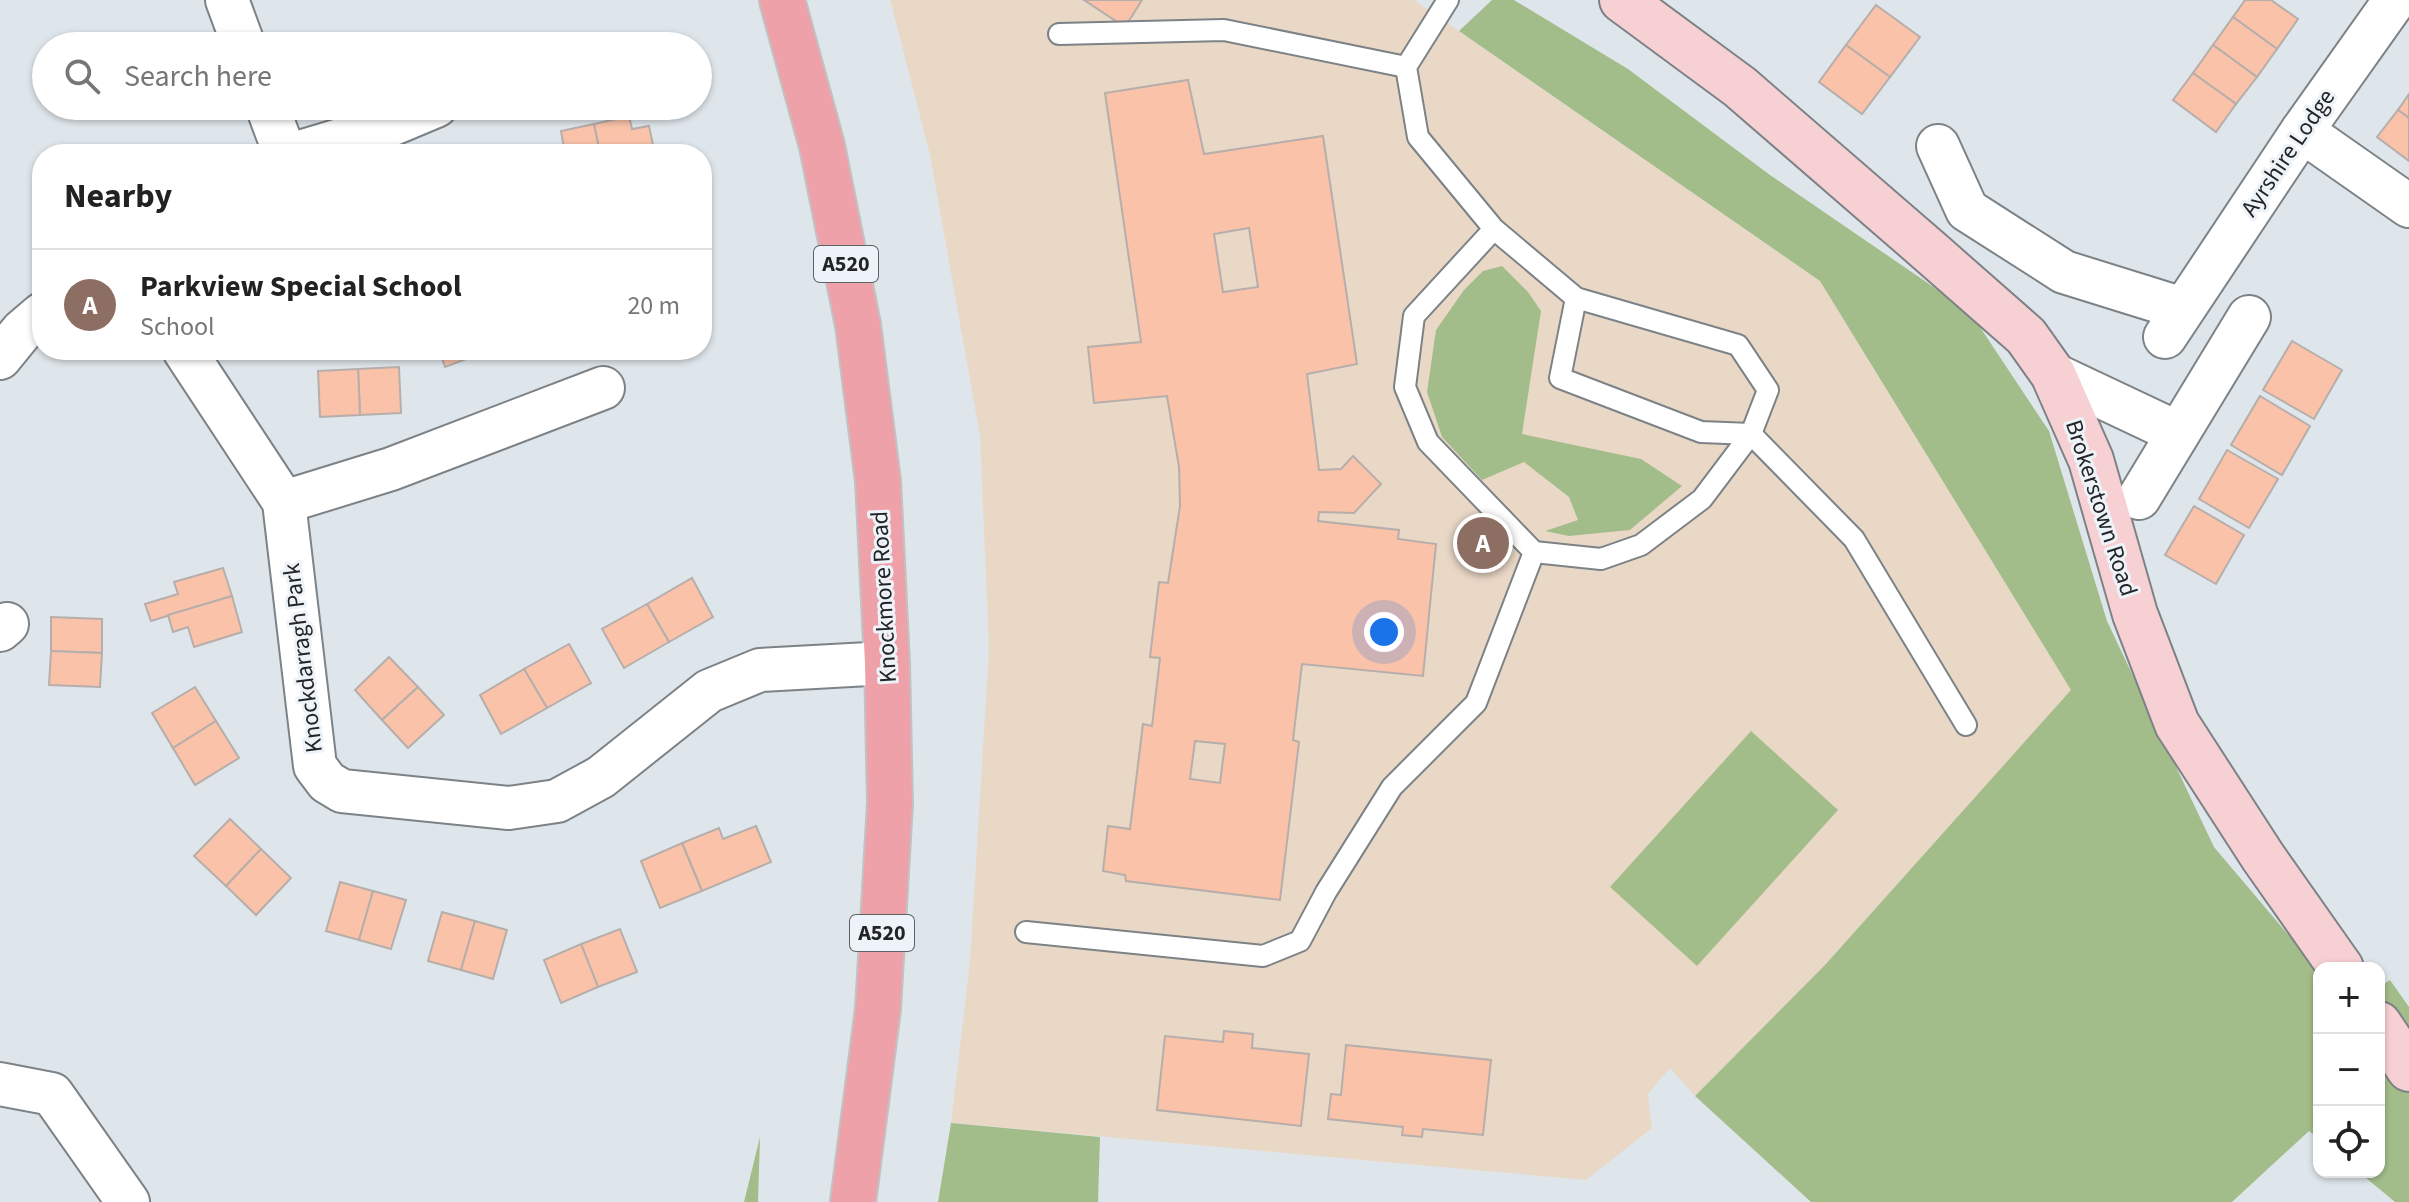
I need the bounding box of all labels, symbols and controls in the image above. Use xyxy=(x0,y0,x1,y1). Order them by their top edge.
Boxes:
search box xyxy=(32,32,712,120)
icon: search xyxy=(60,54,104,98)
text: Search here xyxy=(124,55,272,98)
street label: Ayrshire Lodge xyxy=(2232,82,2344,224)
text: Nearby xyxy=(64,172,172,221)
road number: A520 xyxy=(814,246,878,282)
text: Parkview Special School xyxy=(140,265,462,308)
text: A xyxy=(83,287,97,324)
text: 20 m xyxy=(627,287,680,324)
text: School xyxy=(140,308,215,345)
street label: Brokerstown Road xyxy=(2056,415,2146,601)
street label: Knockmore Road xyxy=(862,510,906,684)
pin: A xyxy=(1457,513,1509,573)
street label: Knockdarragh Park xyxy=(274,561,332,755)
your location xyxy=(1364,612,1404,652)
road number: A520 xyxy=(850,915,914,951)
map controls xyxy=(2313,962,2385,1178)
button: + xyxy=(2313,962,2385,1034)
button: − xyxy=(2313,1034,2385,1106)
button: locate xyxy=(2313,1106,2385,1178)

